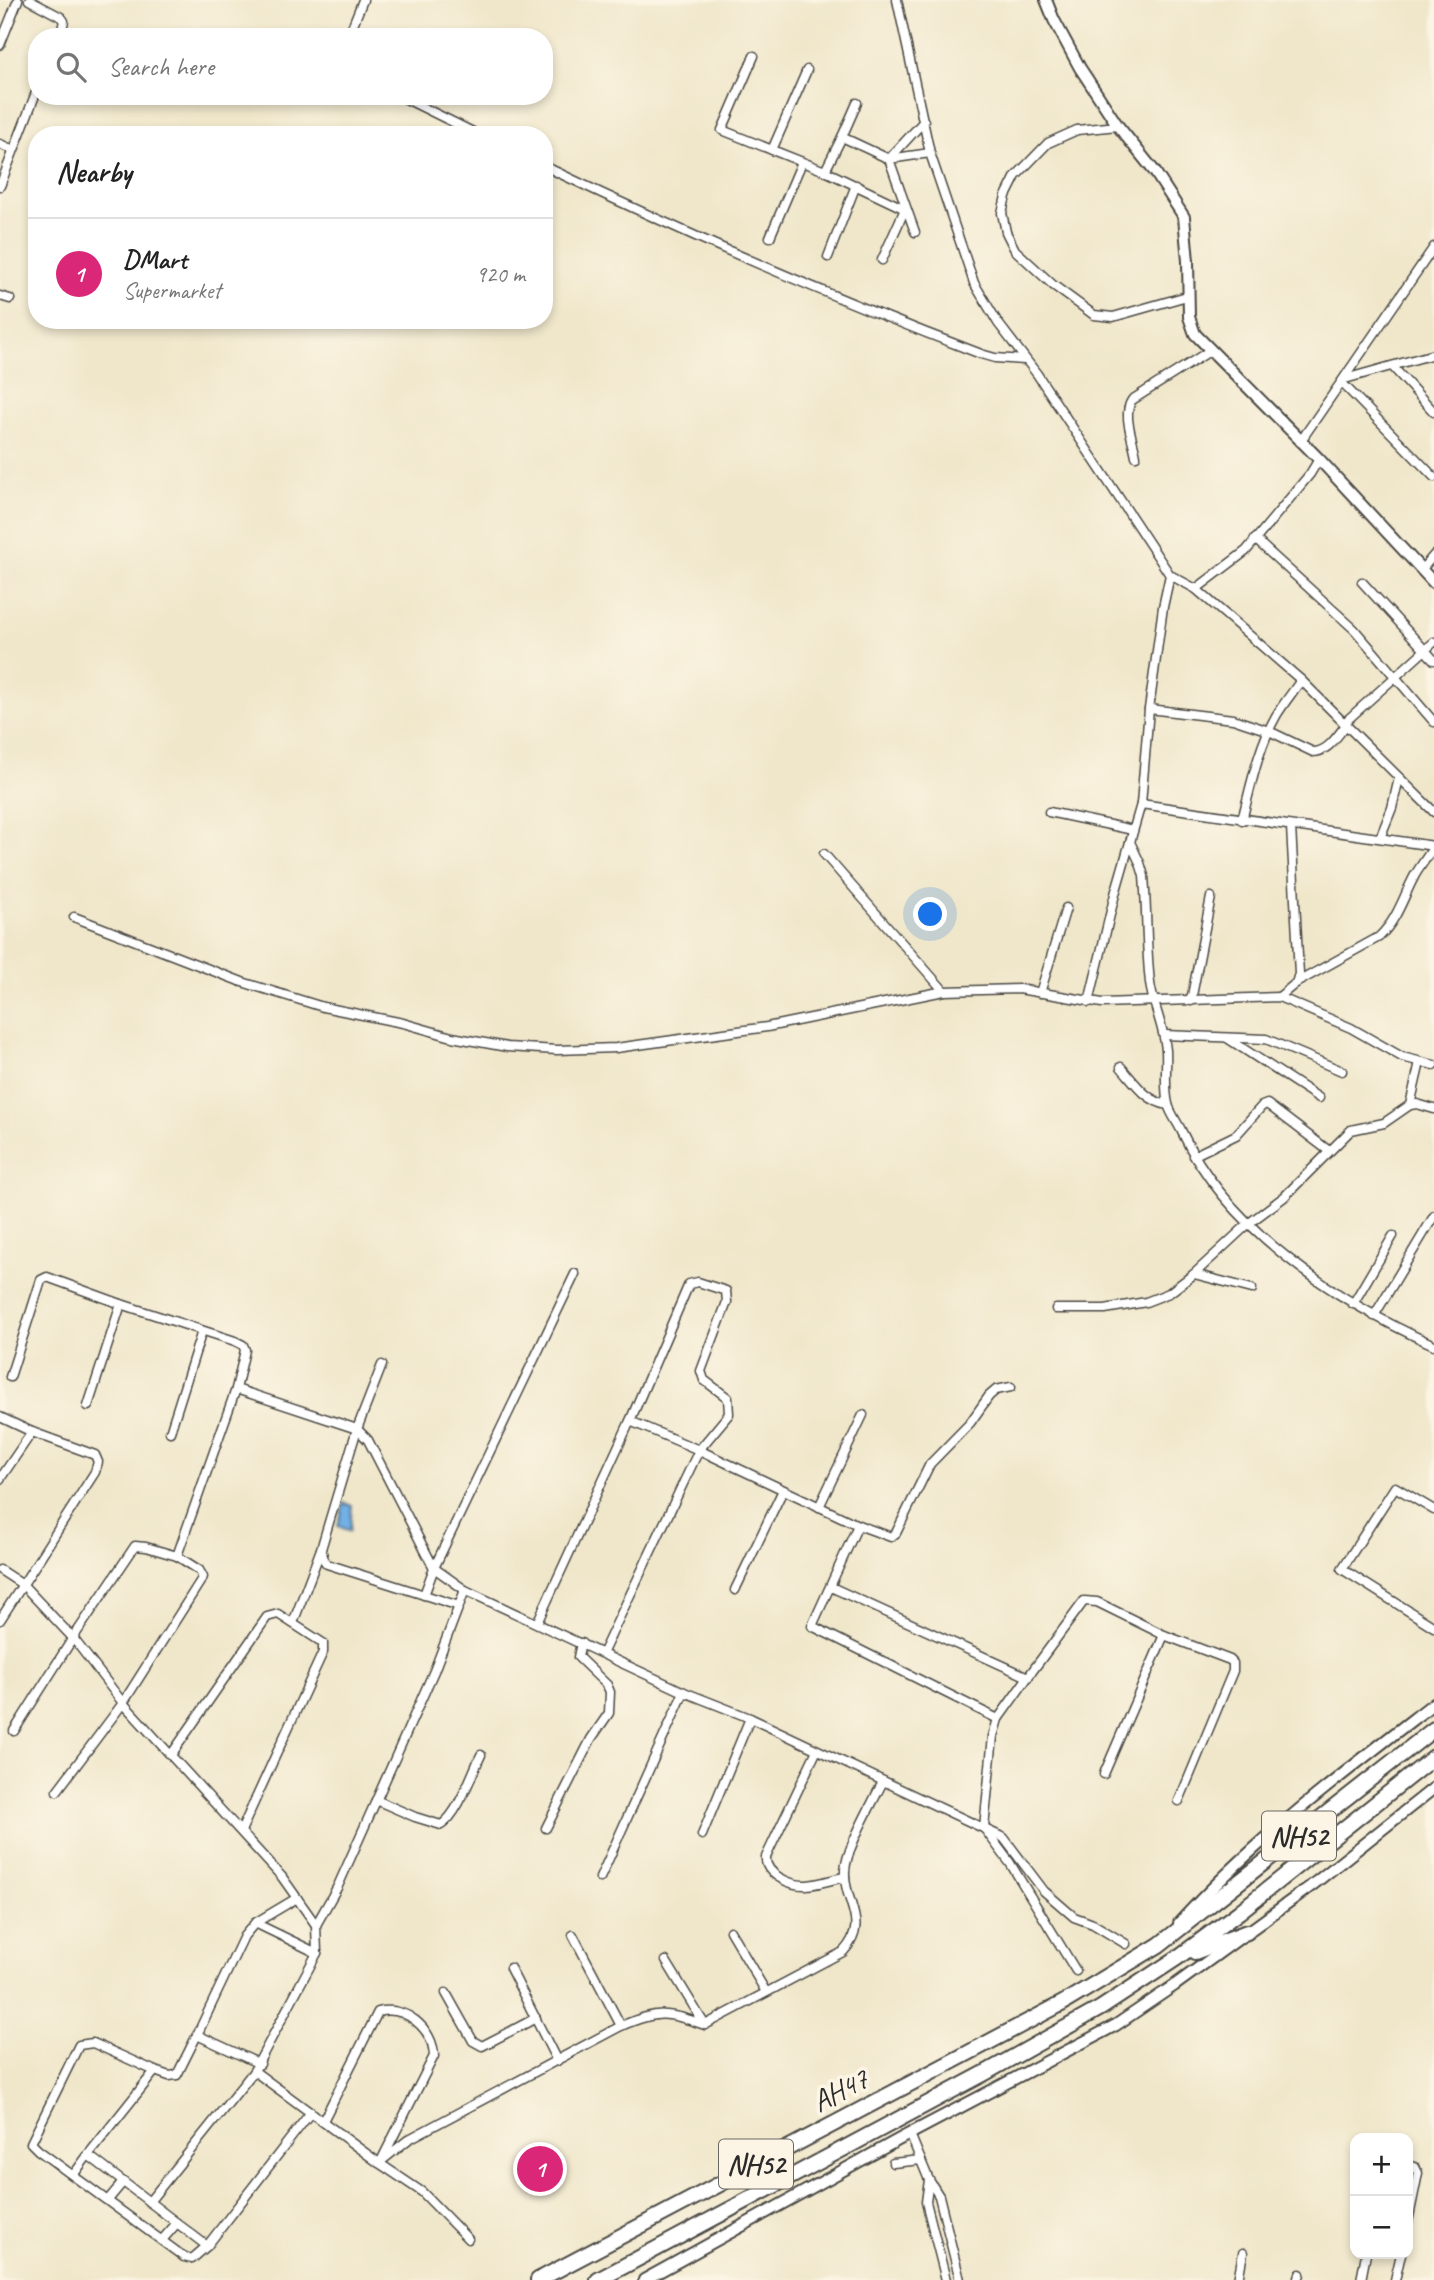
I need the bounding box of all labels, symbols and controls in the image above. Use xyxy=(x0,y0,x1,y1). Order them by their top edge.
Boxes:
search box xyxy=(28,28,553,105)
icon: search xyxy=(52,48,90,86)
text: Search here xyxy=(108,50,214,83)
text: Nearby xyxy=(56,153,132,191)
text: DMart xyxy=(123,243,187,276)
text: 1 xyxy=(74,260,84,289)
text: 920 m xyxy=(476,260,525,289)
text: Supermarket xyxy=(123,276,221,305)
your location xyxy=(913,897,947,931)
road number: NH52 xyxy=(1262,1812,1336,1860)
street label: AH47 xyxy=(805,2059,876,2121)
map controls xyxy=(1350,2133,1413,2259)
button: + xyxy=(1350,2133,1413,2196)
road number: NH52 xyxy=(719,2140,793,2188)
pin: 1 xyxy=(517,2143,563,2195)
button: − xyxy=(1350,2196,1413,2259)

